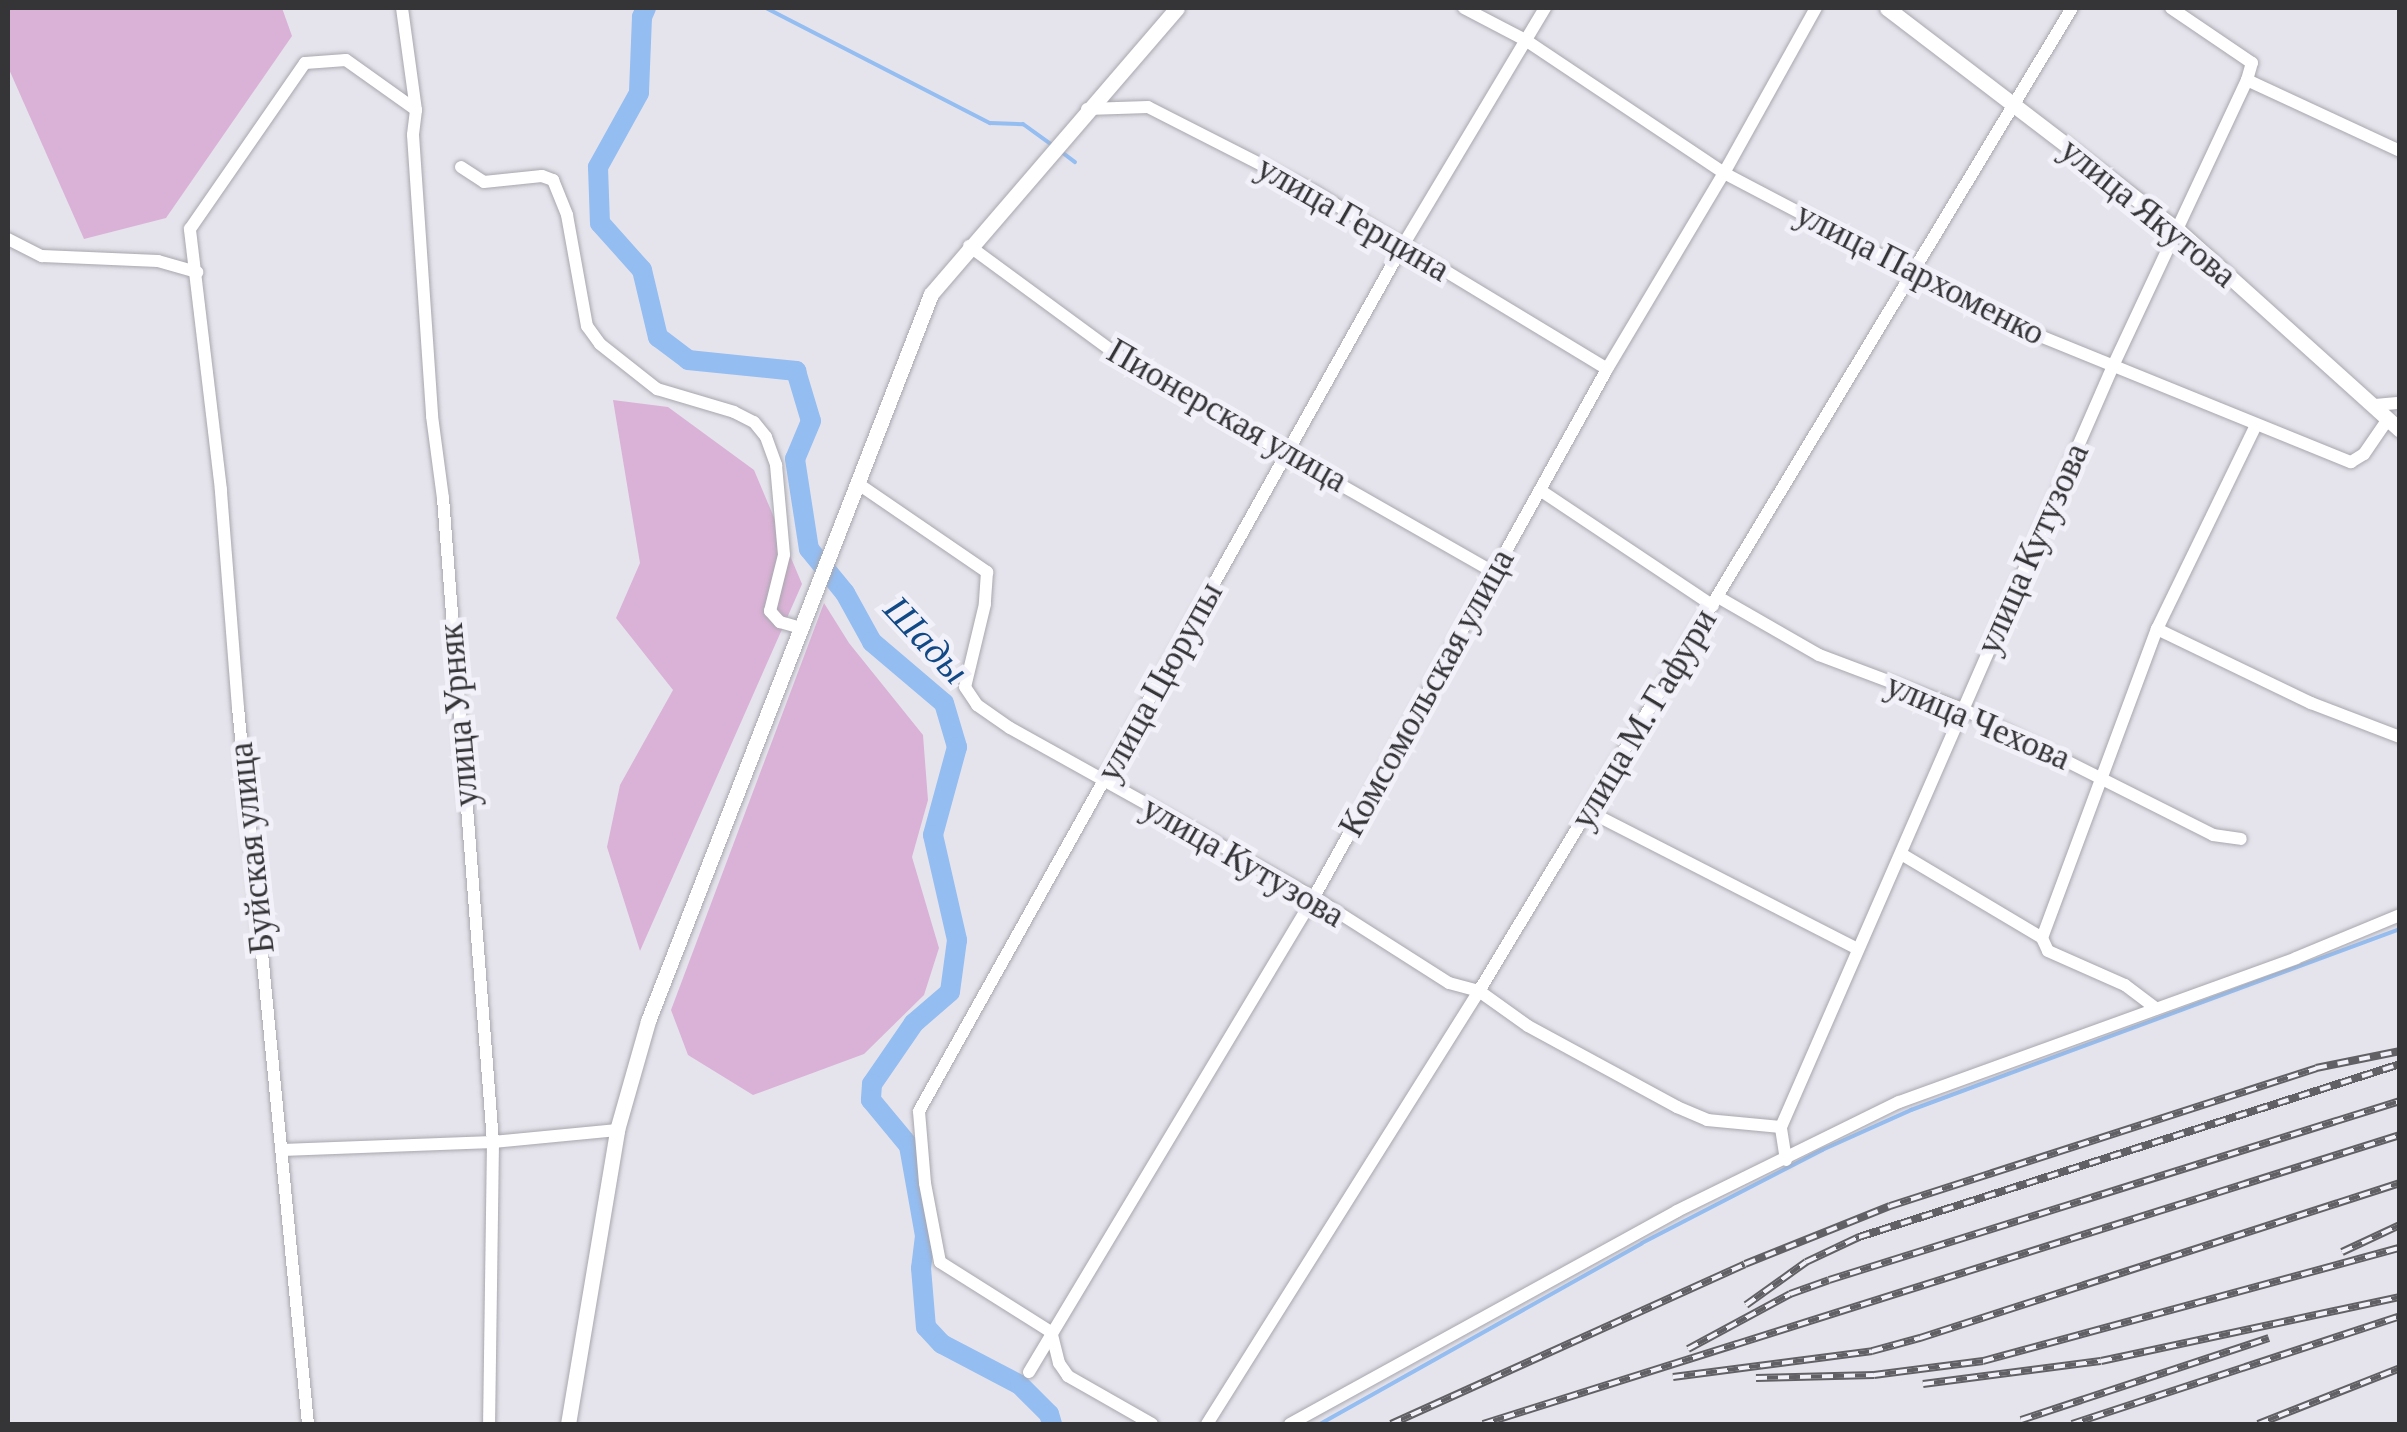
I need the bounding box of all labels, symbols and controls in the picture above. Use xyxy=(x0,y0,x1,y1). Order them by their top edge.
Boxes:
street label: улица Якутова xyxy=(2052,129,2244,297)
street label: улица Герцина xyxy=(1249,147,1457,291)
street label: улица Пархоменко xyxy=(1789,193,2051,355)
street label: Пионерская улица xyxy=(1100,330,1354,502)
street label: улица Кутузова xyxy=(1968,437,2098,661)
street label: Комсомольская улица xyxy=(1331,542,1523,844)
street label: улица Цюрупы xyxy=(1088,575,1232,789)
water label: Шады xyxy=(874,587,978,693)
street label: улица М. Гафури xyxy=(1562,601,1726,837)
street label: улица Урняк xyxy=(430,622,488,808)
street label: улица Чехова xyxy=(1880,664,2076,780)
street label: Буйская улица xyxy=(220,740,284,956)
street label: улица Кутузова xyxy=(1135,787,1351,937)

